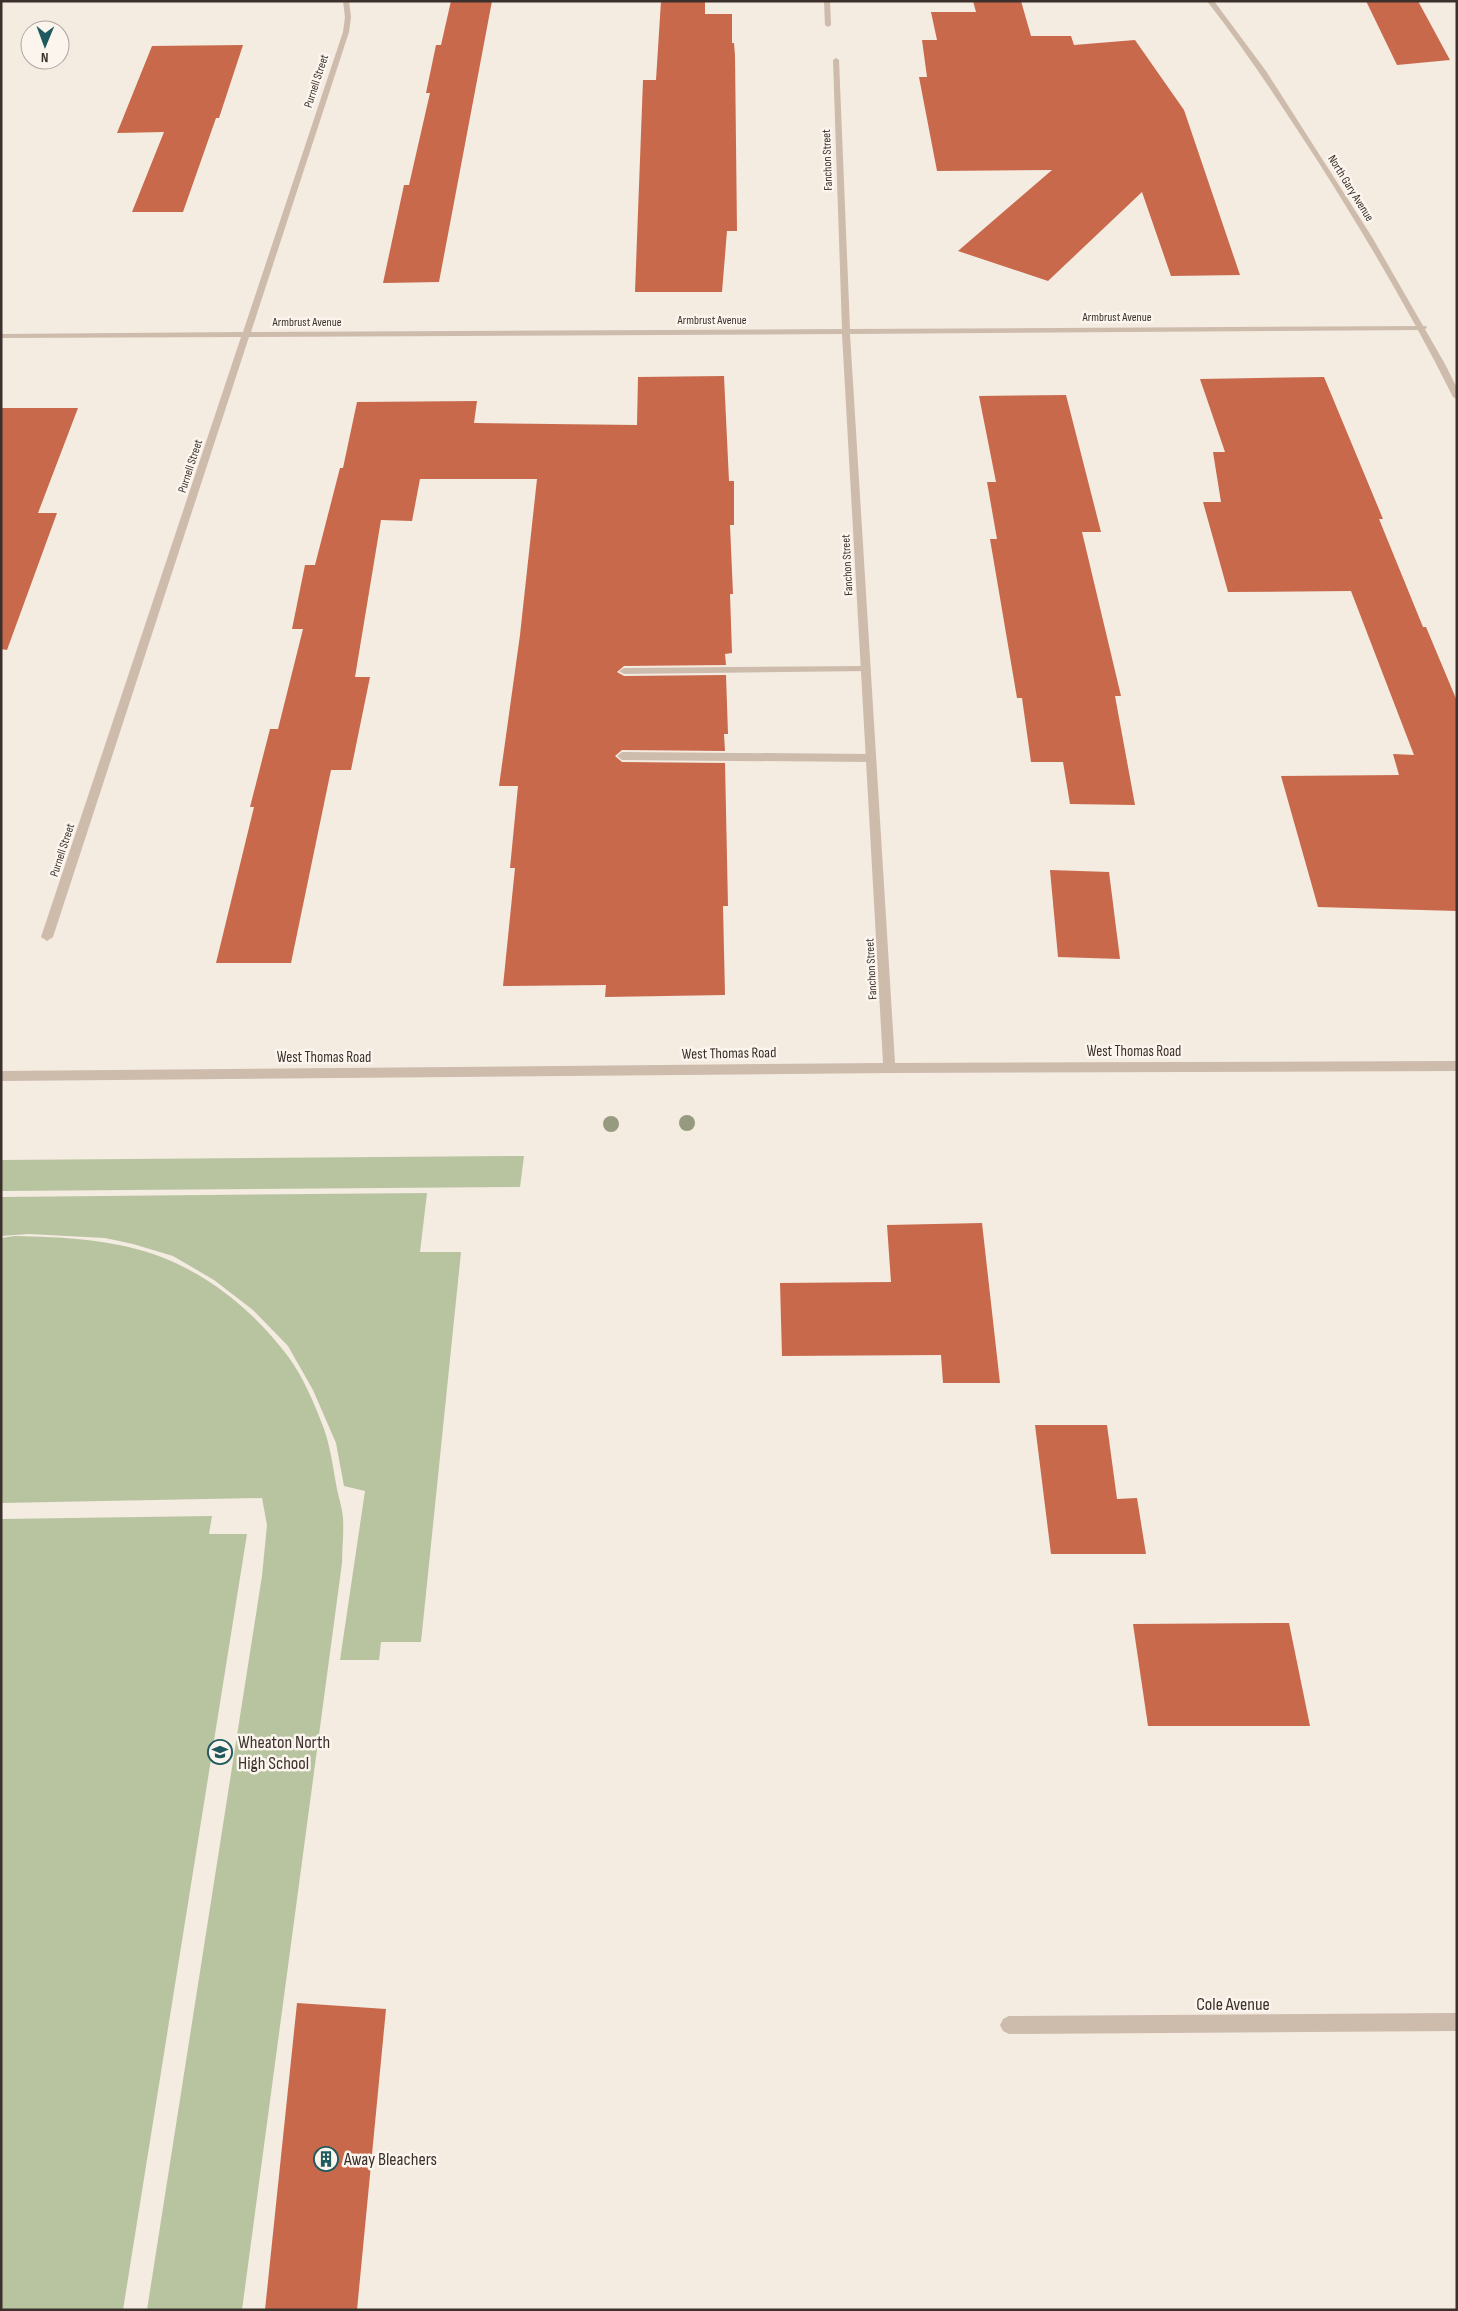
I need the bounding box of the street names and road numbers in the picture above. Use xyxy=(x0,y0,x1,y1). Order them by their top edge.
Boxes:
street label: Purnell Street xyxy=(301,52,332,110)
street label: Fanchon Street xyxy=(819,129,836,191)
street label: North Gary Avenue xyxy=(1324,152,1377,224)
street label: Armbrust Avenue xyxy=(1081,310,1152,325)
street label: Armbrust Avenue xyxy=(676,313,747,328)
street label: Armbrust Avenue xyxy=(271,315,342,330)
street label: Purnell Street xyxy=(175,437,206,495)
street label: Fanchon Street xyxy=(838,534,857,596)
street label: Purnell Street xyxy=(47,821,78,879)
street label: Fanchon Street xyxy=(862,938,881,1000)
street label: West Thomas Road xyxy=(1087,1042,1181,1061)
street label: West Thomas Road xyxy=(682,1043,776,1064)
street label: West Thomas Road xyxy=(277,1048,371,1067)
street label: Cole Avenue xyxy=(1196,1994,1270,2015)

